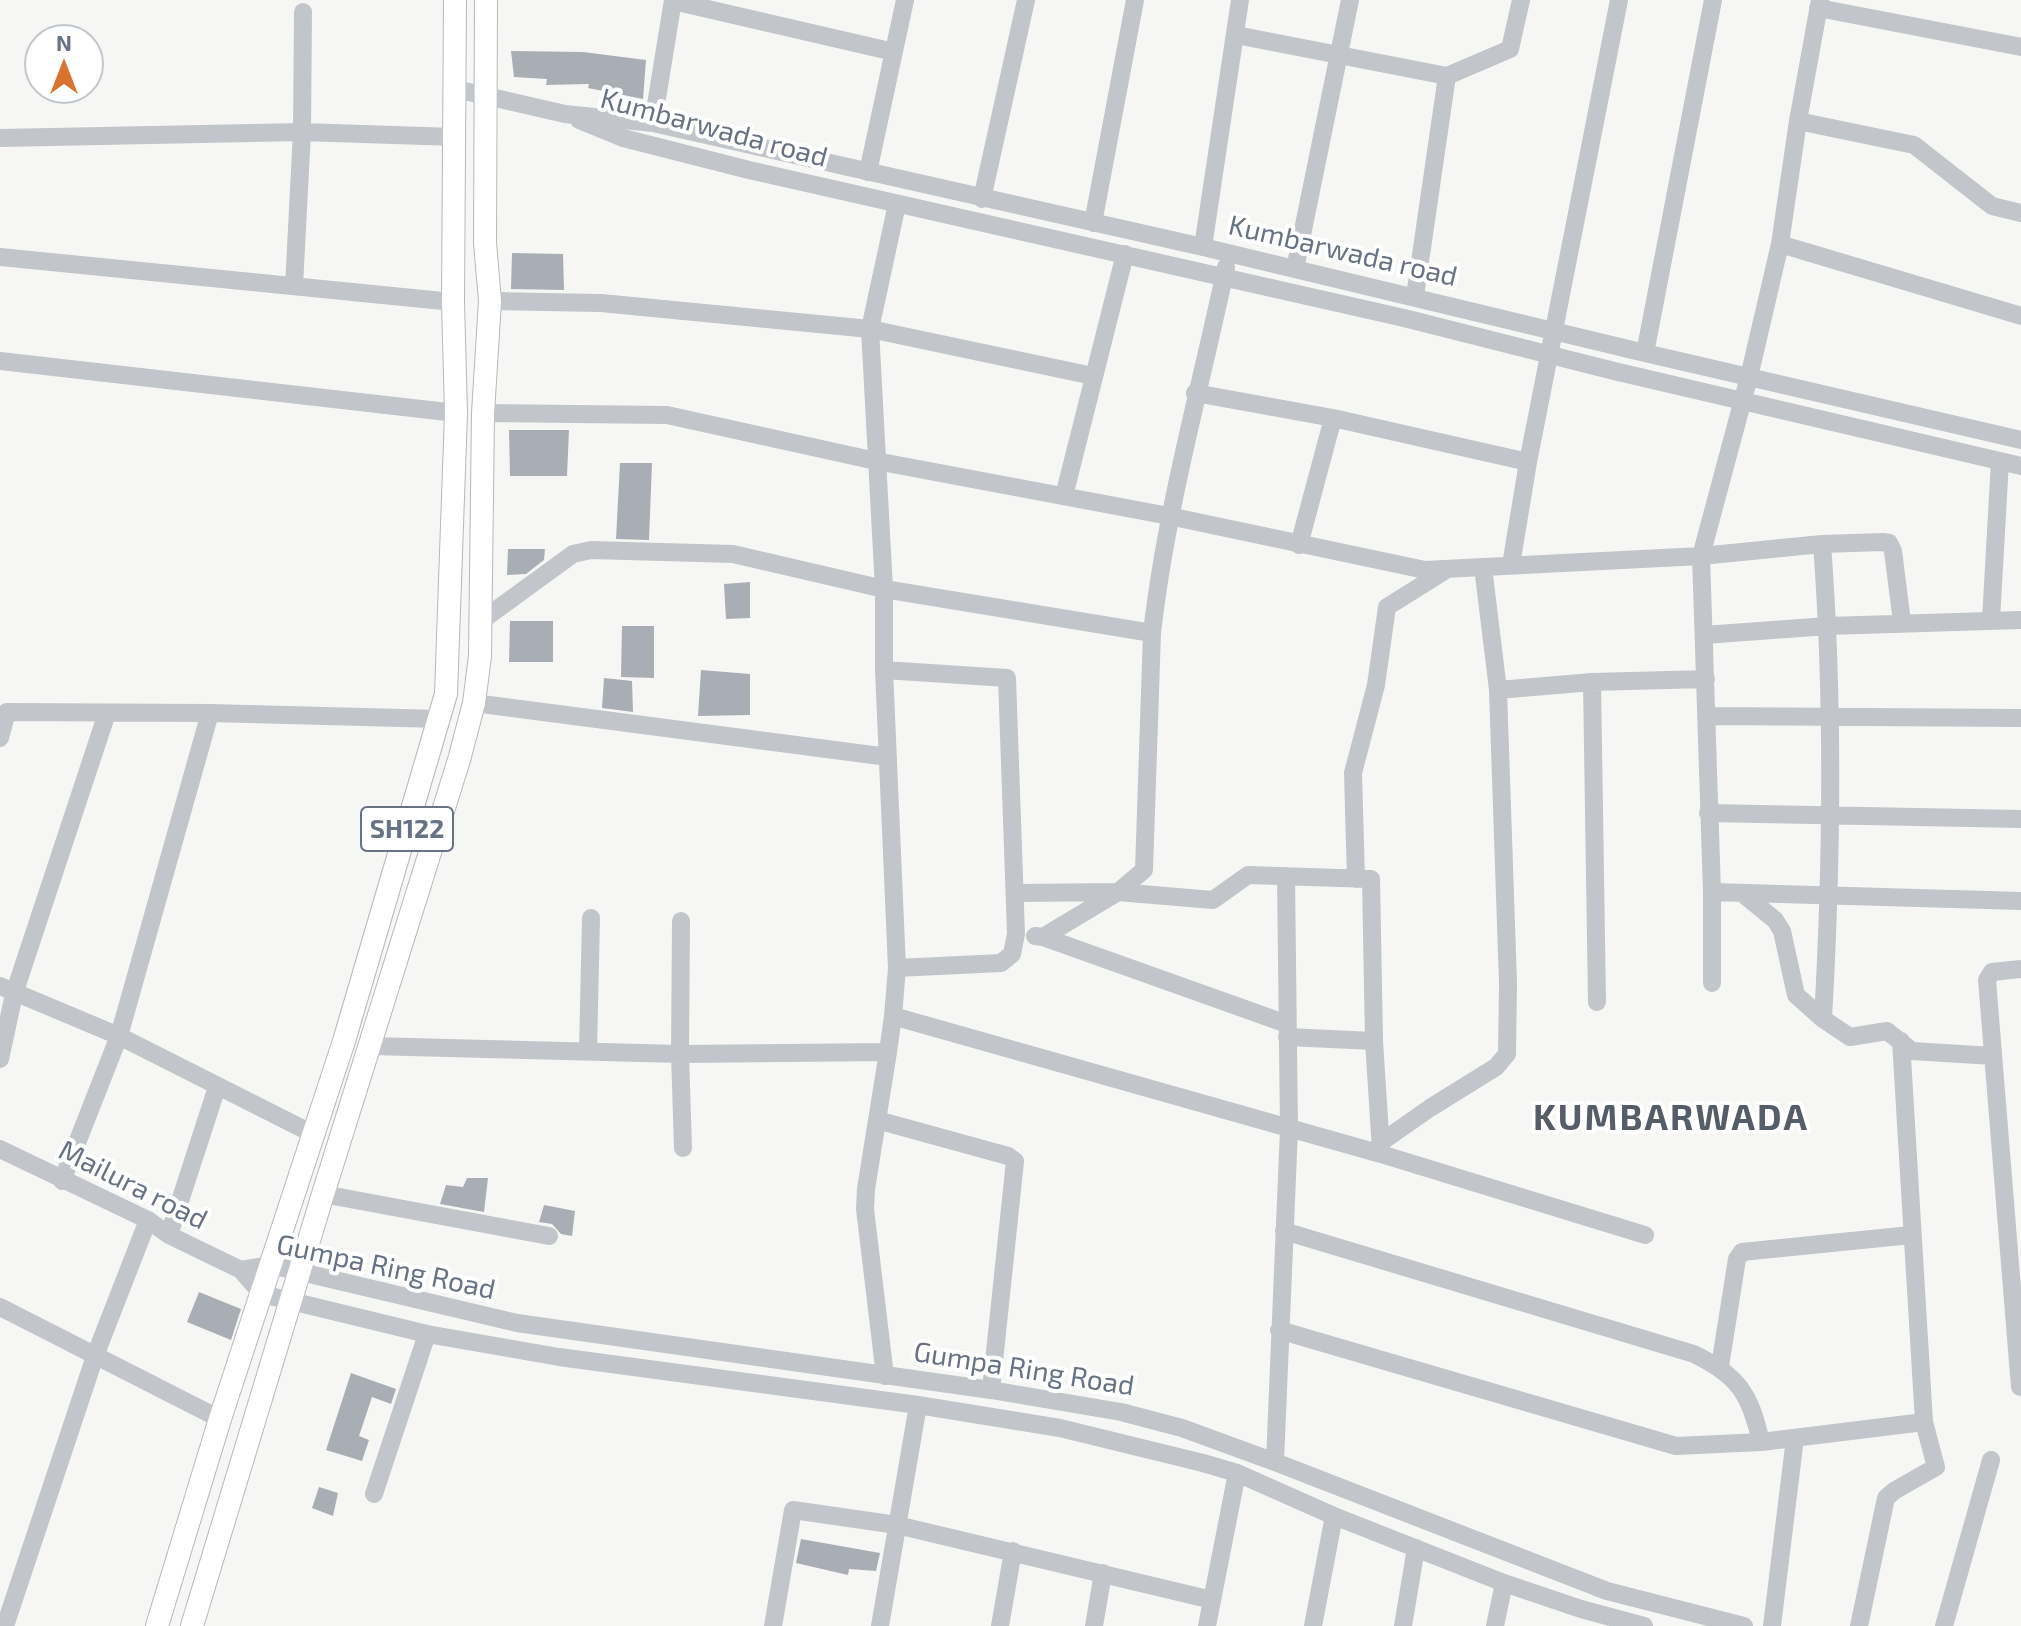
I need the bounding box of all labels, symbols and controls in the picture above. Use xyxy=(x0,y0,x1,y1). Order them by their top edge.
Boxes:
north arrow xyxy=(24,24,104,104)
text: N xyxy=(56,29,72,55)
street label: Kumbarwada road xyxy=(597,82,831,174)
street label: Kumbarwada road xyxy=(1225,208,1461,294)
road number: SH122 xyxy=(361,807,453,851)
district label: KUMBARWADA xyxy=(1533,1096,1809,1140)
street label: Mailura road xyxy=(53,1133,213,1237)
street label: Gumpa Ring Road xyxy=(274,1227,498,1307)
street label: Gumpa Ring Road xyxy=(911,1335,1137,1403)

